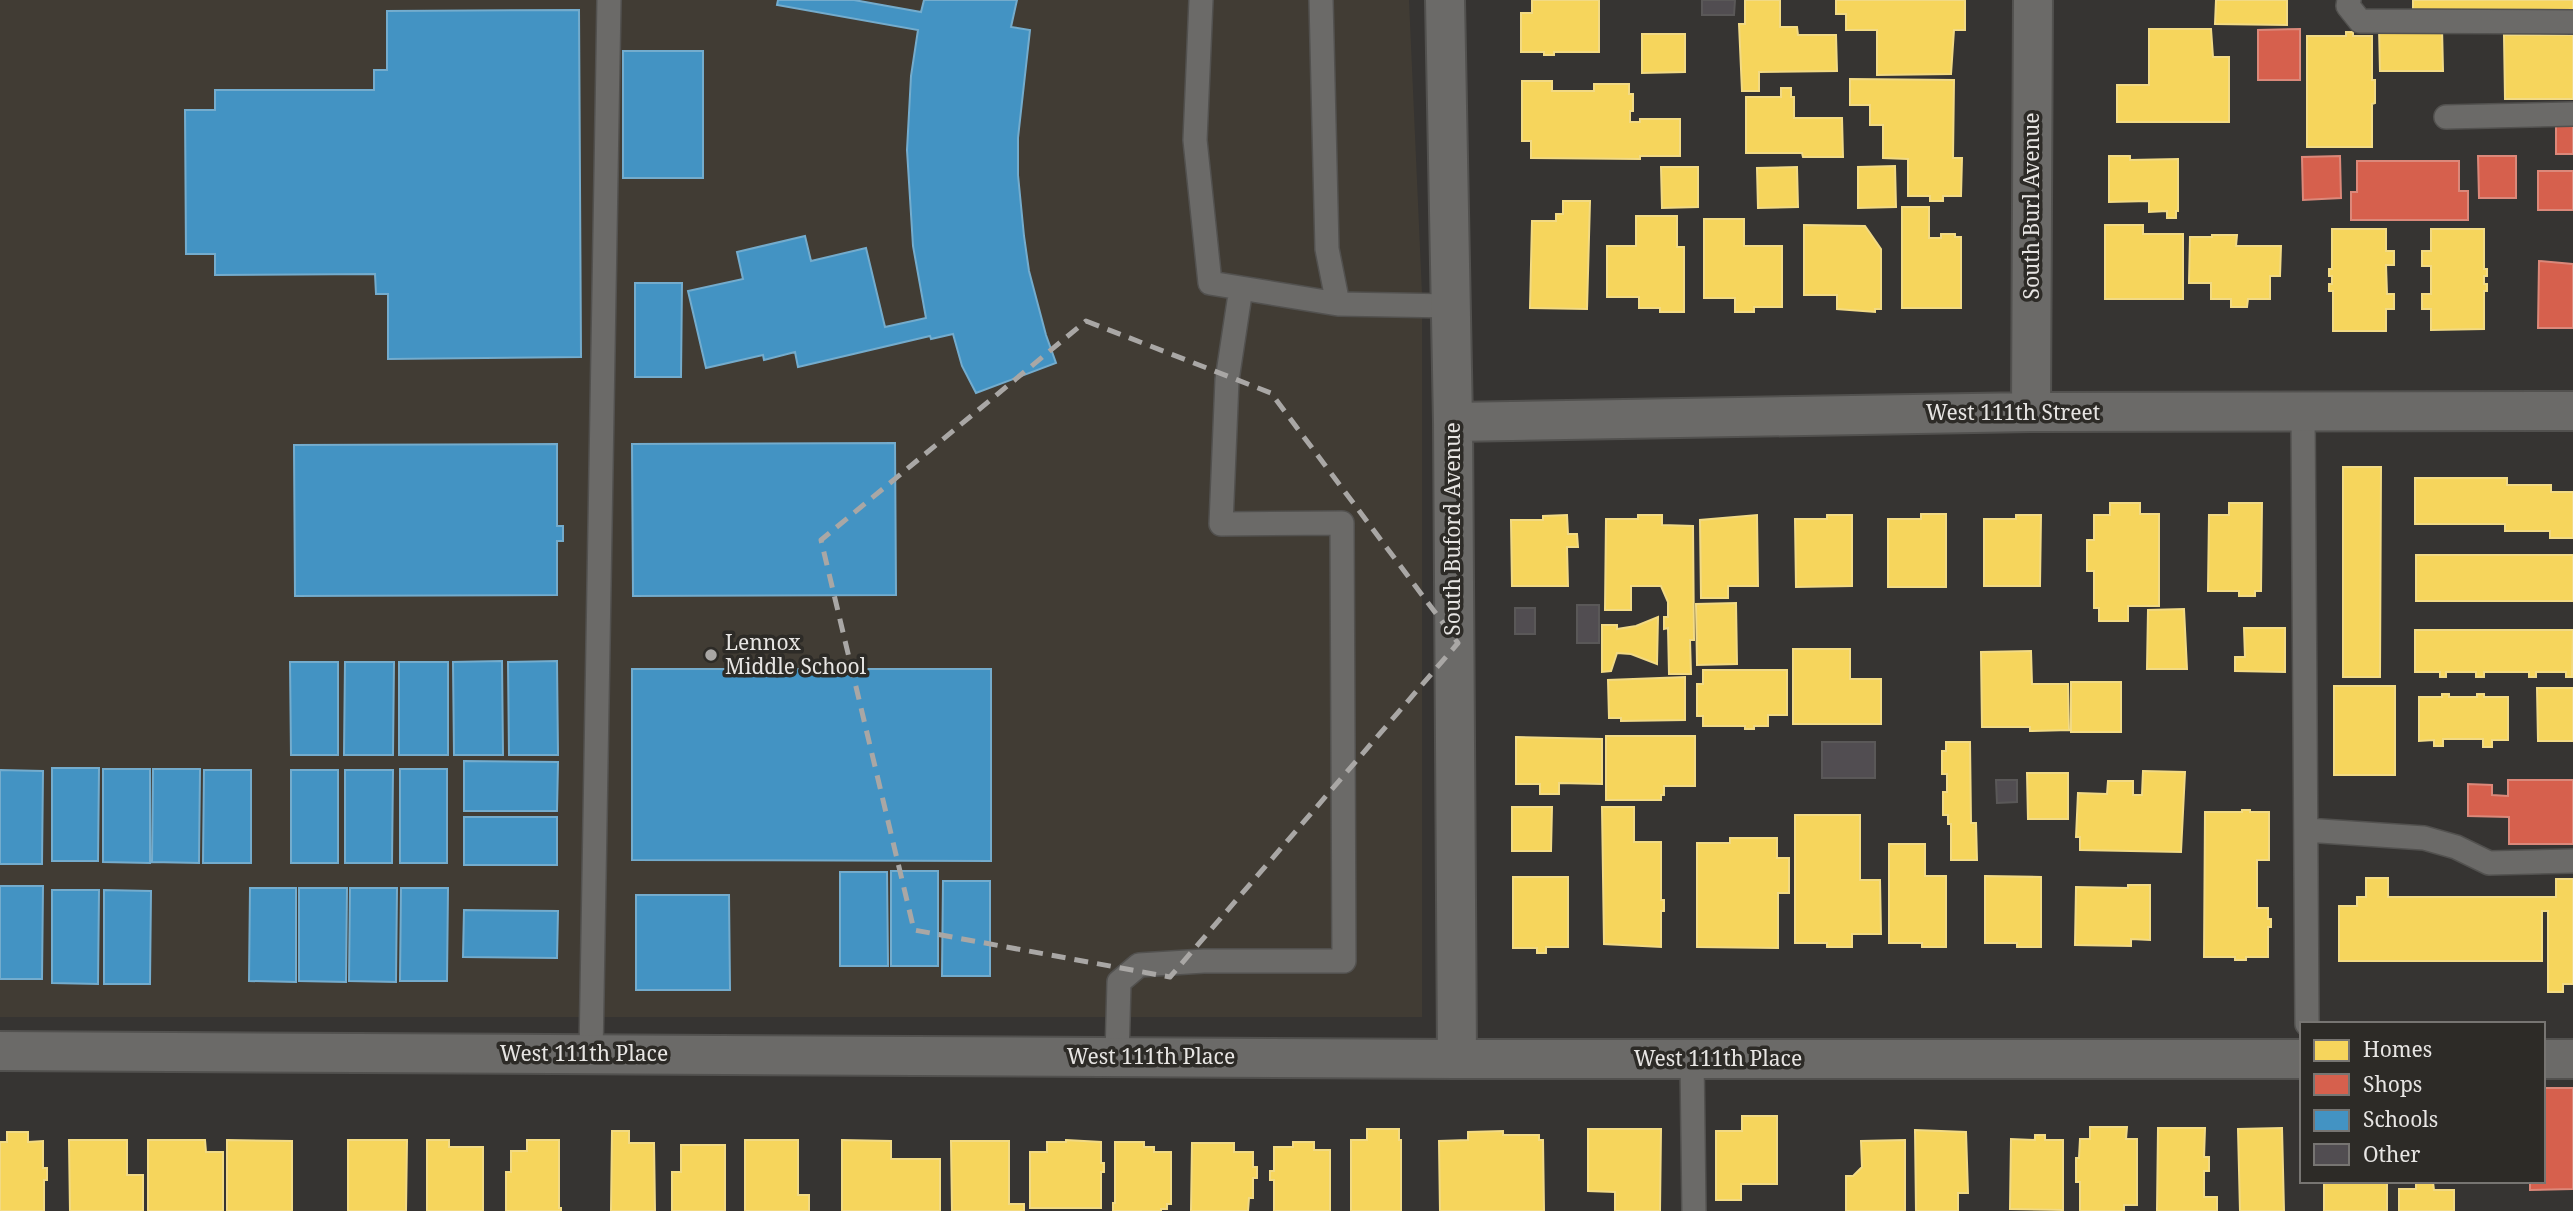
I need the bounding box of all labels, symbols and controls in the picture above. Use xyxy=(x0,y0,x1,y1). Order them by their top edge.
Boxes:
street label: South Burl Avenue xyxy=(2017,112,2045,300)
street label: West 111th Street xyxy=(1926,398,2100,426)
street label: South Buford Avenue xyxy=(1438,422,1466,636)
place label: Lennox Middle School xyxy=(725,628,867,680)
marker: Lennox Middle School xyxy=(703,647,719,663)
legend xyxy=(2300,1022,2545,1183)
text: Homes xyxy=(2363,1035,2432,1063)
street label: West 111th Place xyxy=(500,1039,668,1067)
street label: West 111th Place xyxy=(1067,1042,1235,1070)
street label: West 111th Place xyxy=(1634,1044,1802,1072)
text: Shops xyxy=(2363,1070,2422,1098)
text: Schools xyxy=(2363,1105,2438,1133)
text: Other xyxy=(2363,1140,2421,1168)

